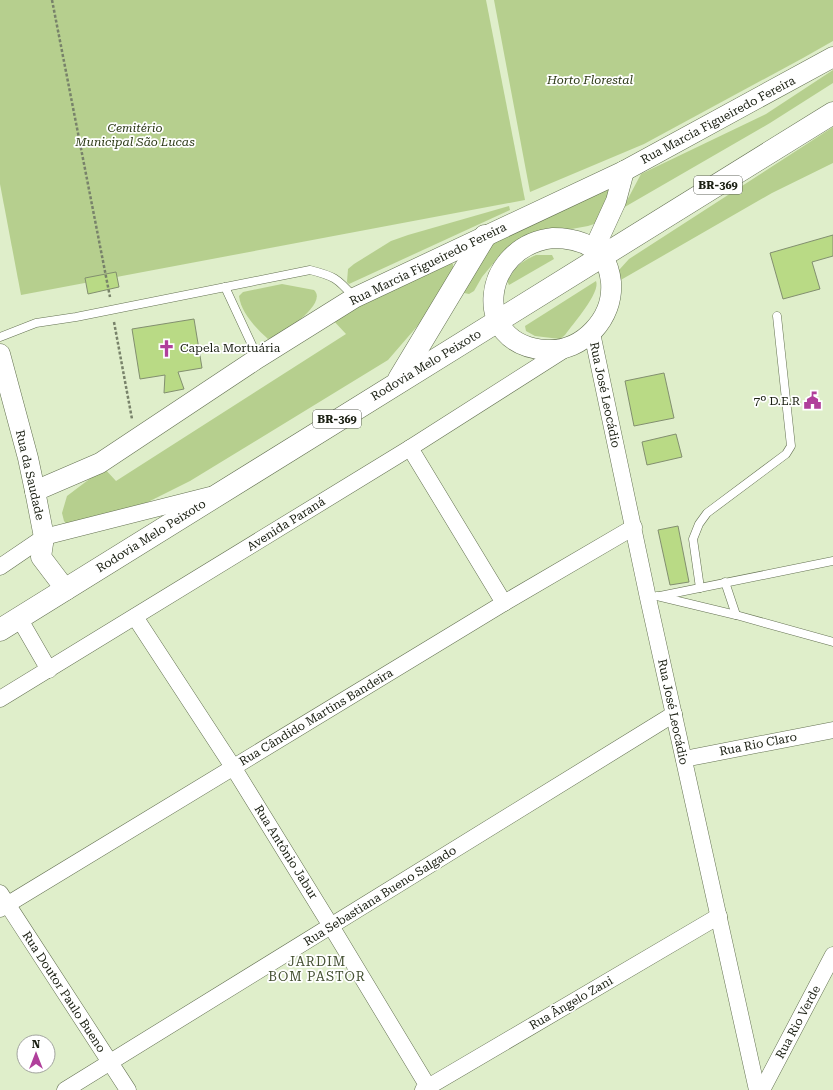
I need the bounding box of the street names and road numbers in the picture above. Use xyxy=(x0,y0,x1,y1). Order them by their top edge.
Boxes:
street label: Rua Marcia Figueiredo Fereira xyxy=(638,73,798,167)
road number: BR-369 xyxy=(694,176,742,194)
street label: Rua Marcia Figueiredo Fereira xyxy=(347,220,509,308)
street label: Rodovia Melo Peixoto xyxy=(368,326,484,404)
street label: Rua José Leocádio xyxy=(587,341,623,449)
road number: BR-369 xyxy=(313,410,361,428)
street label: Rua da Saudade xyxy=(13,429,47,522)
street label: Avenida Paraná xyxy=(244,494,328,554)
street label: Rodovia Melo Peixoto xyxy=(94,497,208,575)
street label: Rua José Leocádio xyxy=(655,658,691,766)
street label: Rua Cândido Martins Bandeira xyxy=(237,665,396,769)
street label: Rua Rio Claro xyxy=(718,730,798,758)
street label: Rua Antônio Jabur xyxy=(251,802,321,902)
street label: Rua Sebastiana Bueno Salgado xyxy=(301,843,459,949)
street label: Rua Doutor Paulo Bueno xyxy=(20,929,108,1055)
street label: Rua Ângelo Zani xyxy=(527,973,615,1033)
street label: Rua Rio Verde xyxy=(773,983,823,1061)

